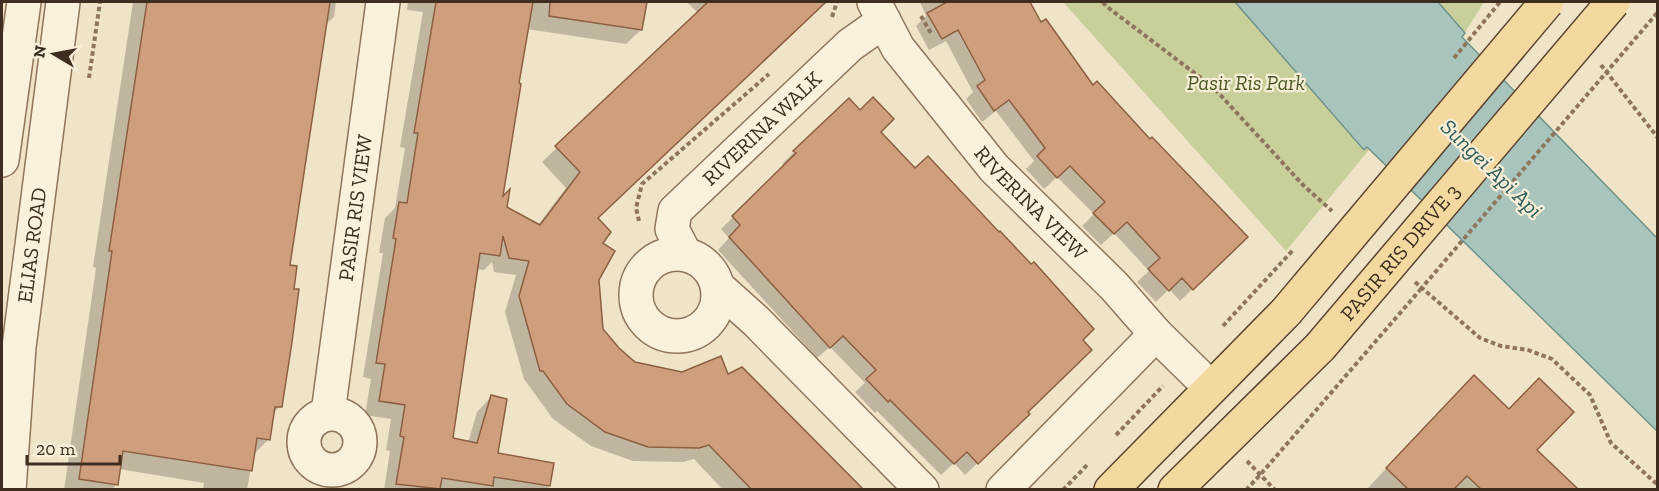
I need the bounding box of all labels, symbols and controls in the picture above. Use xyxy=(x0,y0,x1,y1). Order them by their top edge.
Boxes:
north arrow xyxy=(24,24,84,84)
text: N xyxy=(29,44,50,59)
street label: RIVERINA WALK xyxy=(697,66,827,190)
park label: Pasir Ris Park xyxy=(1187,70,1305,95)
water label: Sungei Api Api xyxy=(1435,113,1548,224)
street label: PASIR RIS VIEW xyxy=(333,133,377,283)
street label: RIVERINA VIEW xyxy=(969,141,1093,265)
street label: PASIR RIS DRIVE 3 xyxy=(1335,179,1465,326)
street label: ELIAS ROAD xyxy=(12,186,51,304)
scale bar xyxy=(27,428,120,466)
text: 20 m xyxy=(36,438,76,460)

